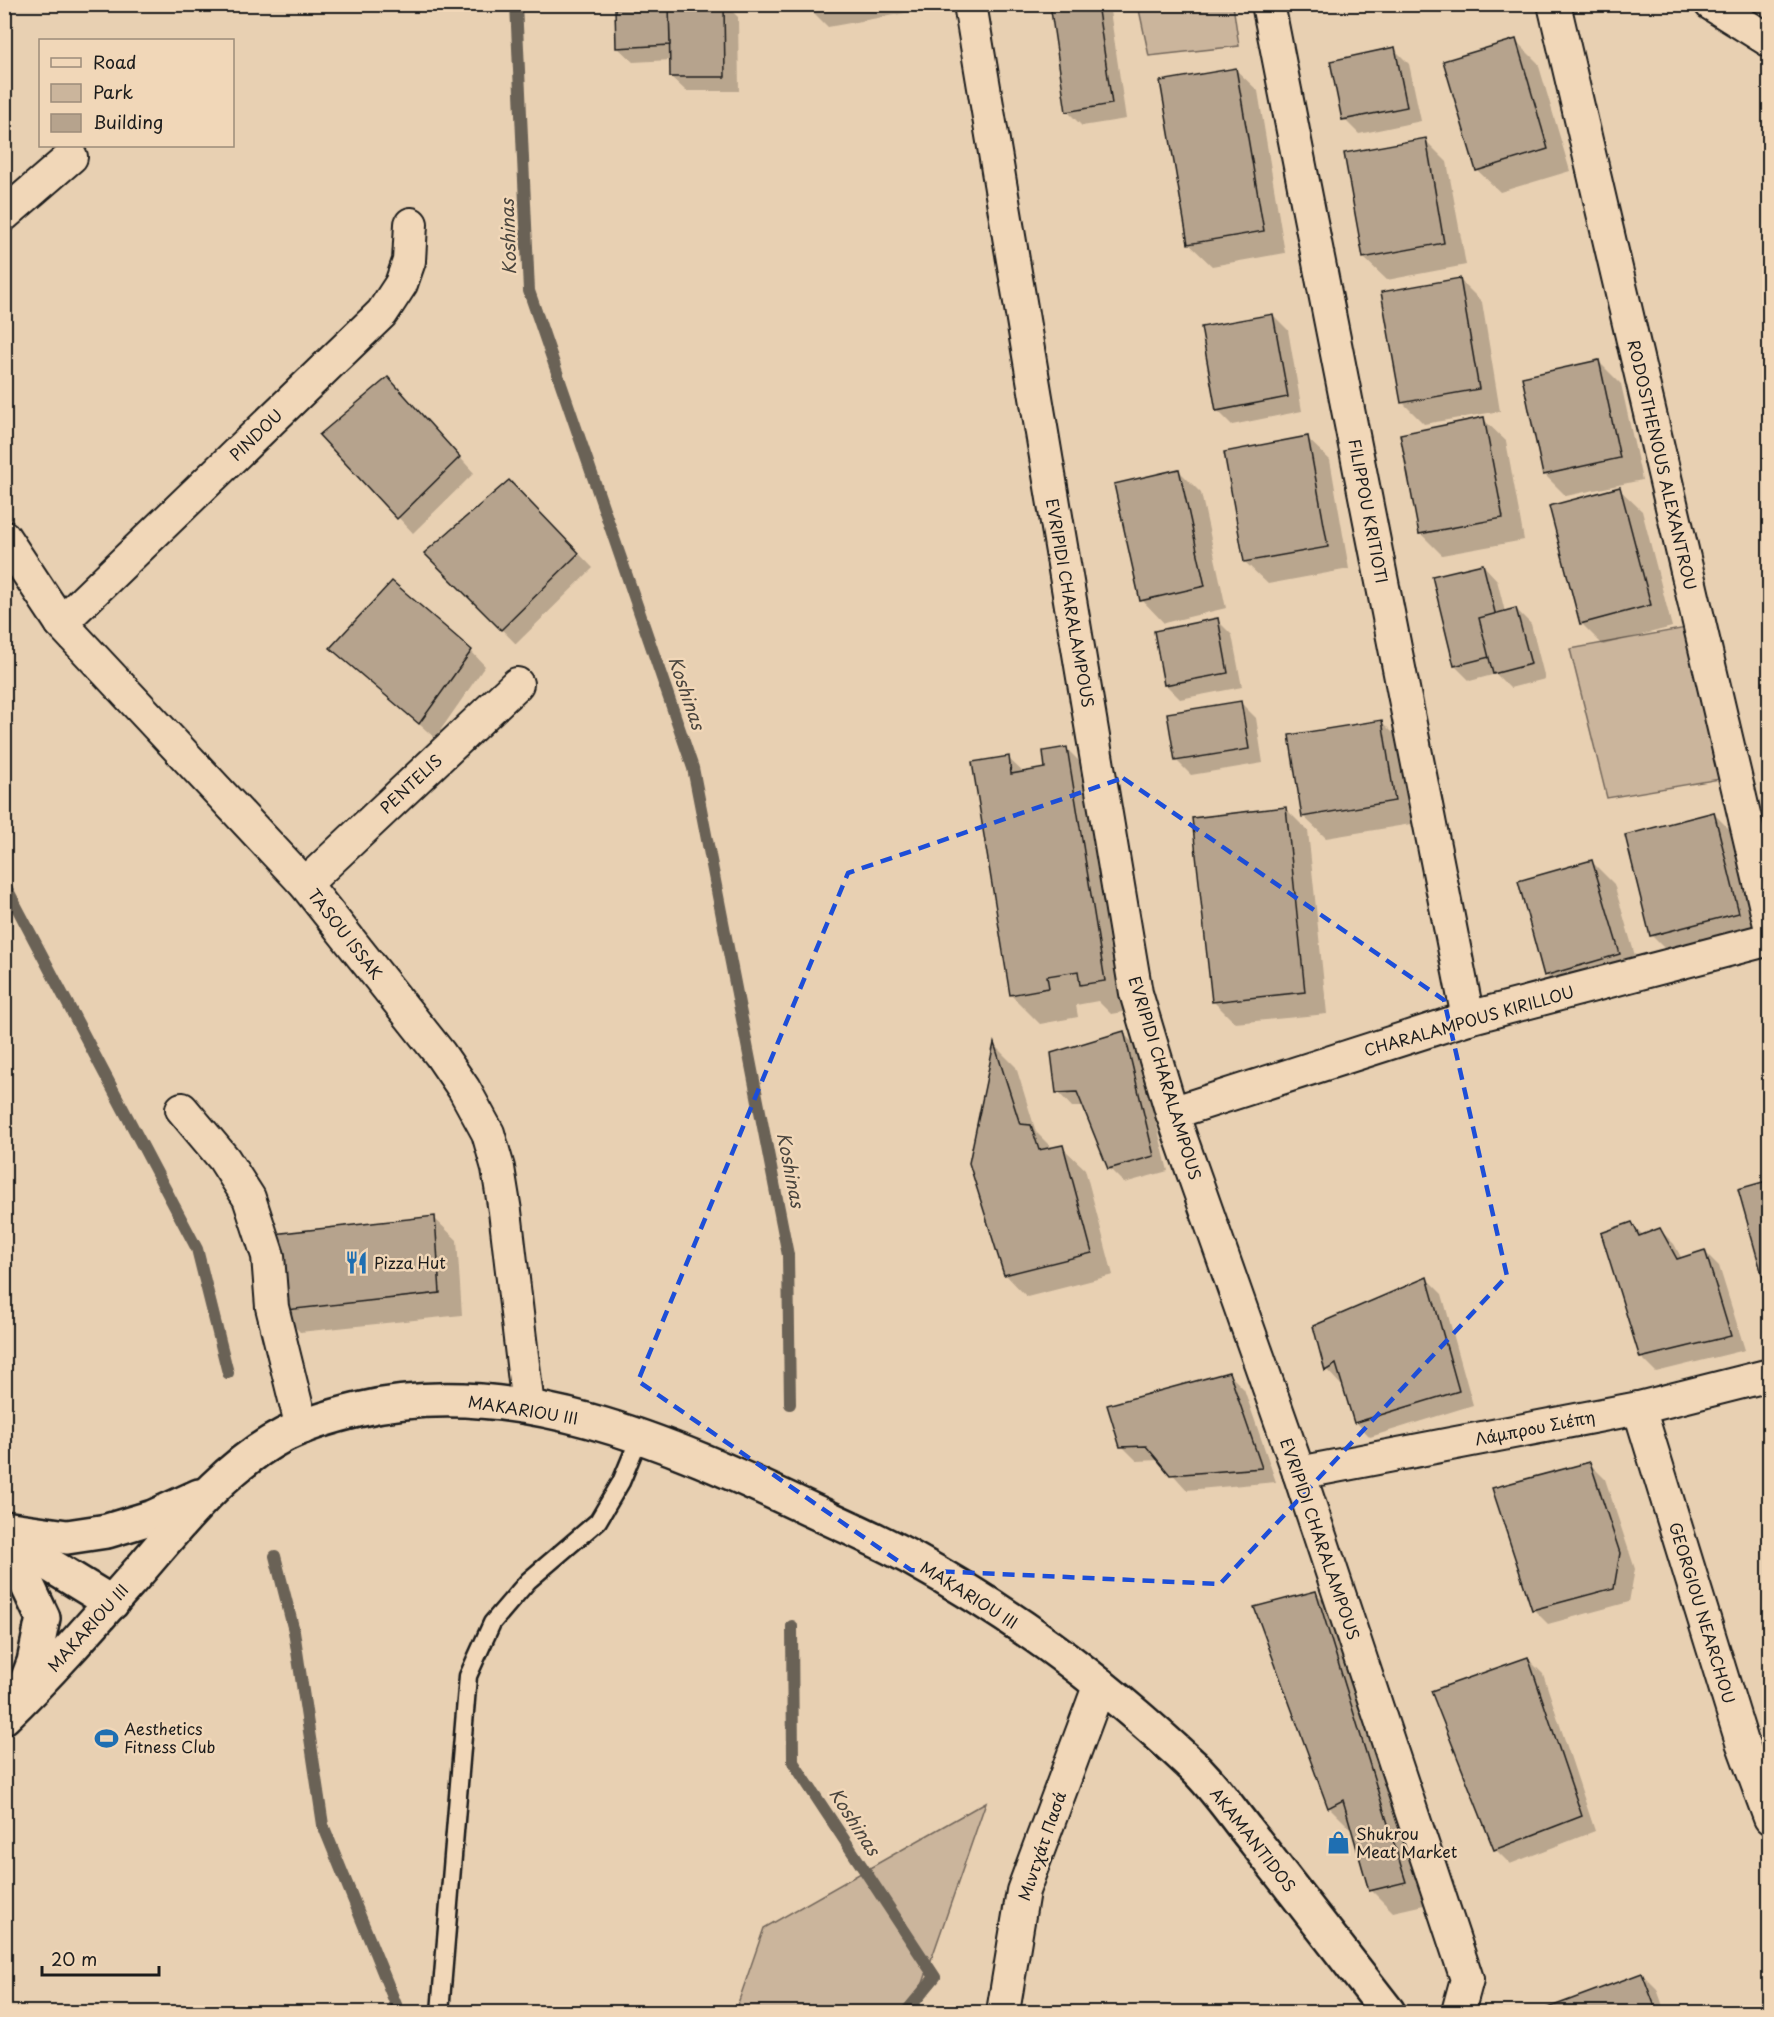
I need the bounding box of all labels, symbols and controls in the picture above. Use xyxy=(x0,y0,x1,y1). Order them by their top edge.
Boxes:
legend xyxy=(39,39,234,147)
text: Road xyxy=(93,48,137,75)
text: Park xyxy=(93,78,133,105)
text: Building xyxy=(93,108,163,135)
water label: Koshinas xyxy=(493,197,522,276)
street label: RODOSTHENOUS ALEXANTROU xyxy=(1622,337,1703,592)
street label: PINDOU xyxy=(224,403,287,466)
street label: FILIPPOU KRITIOTI xyxy=(1343,437,1395,585)
street label: EVRIPIDI CHARALAMPOUS xyxy=(1041,496,1101,709)
water label: Koshinas xyxy=(662,652,713,735)
street label: PENTELIS xyxy=(374,748,447,819)
street label: TASOU ISSAK xyxy=(303,883,389,984)
street label: EVRIPIDI CHARALAMPOUS xyxy=(1124,973,1208,1183)
street label: CHARALAMPOUS KIRILLOU xyxy=(1361,979,1577,1062)
water label: Koshinas xyxy=(771,1130,812,1211)
restaurant icon: Pizza Hut xyxy=(343,1250,369,1276)
place label: Pizza Hut xyxy=(374,1250,446,1274)
street label: MAKARIOU III xyxy=(466,1388,580,1430)
street label: Λάμπρου Σιέπη xyxy=(1473,1404,1597,1450)
street label: EVRIPIDI CHARALAMPOUS xyxy=(1275,1435,1367,1643)
street label: GEORGIOU NEARCHOU xyxy=(1664,1519,1742,1706)
street label: MAKARIOU III xyxy=(916,1555,1023,1634)
street label: MAKARIOU III xyxy=(41,1578,133,1677)
place label: Aesthetics Fitness Club xyxy=(124,1716,215,1758)
sports icon: Aesthetics Fitness Club xyxy=(93,1725,119,1751)
water label: Koshinas xyxy=(823,1782,888,1862)
street label: AKAMANTIDOS xyxy=(1205,1782,1302,1897)
street label: Μιντχάτ Πασά xyxy=(1011,1788,1071,1904)
place label: Shukrou Meat Market xyxy=(1356,1821,1458,1863)
shop icon: Shukrou Meat Market xyxy=(1325,1830,1351,1856)
scale bar xyxy=(42,1939,159,1977)
text: 20 m xyxy=(51,1945,97,1972)

